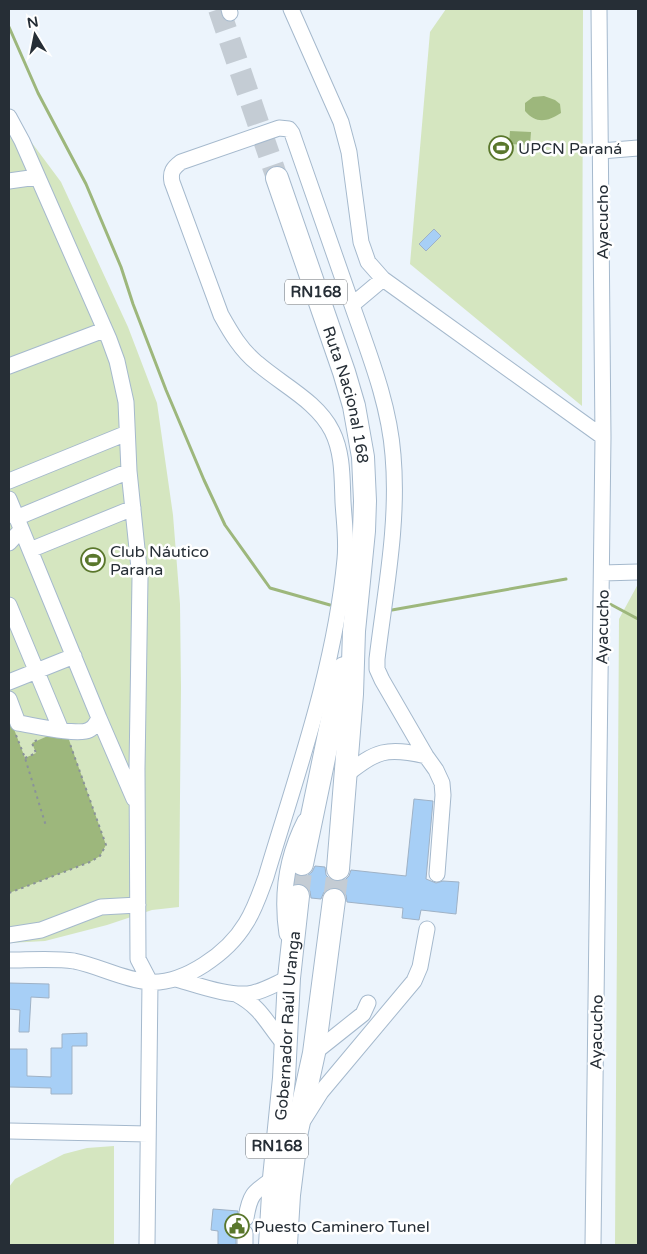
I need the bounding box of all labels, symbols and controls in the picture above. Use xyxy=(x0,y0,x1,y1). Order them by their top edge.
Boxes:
north arrow xyxy=(10,10,60,60)
text: N xyxy=(26,13,40,32)
sports icon: UPCN Paraná xyxy=(488,135,514,161)
place label: UPCN Paraná xyxy=(518,139,622,159)
street label: Ayacucho xyxy=(593,184,613,260)
road number: RN168 xyxy=(285,280,347,304)
street label: Ruta Nacional 168 xyxy=(318,324,372,464)
place label: Club Náutico Parana xyxy=(110,542,209,580)
sports icon: Club Náutico Parana xyxy=(80,547,106,573)
street label: Ayacucho xyxy=(592,589,614,665)
street label: Gobernador Raúl Uranga xyxy=(271,930,305,1122)
street label: Ayacucho xyxy=(586,994,608,1070)
road number: RN168 xyxy=(246,1134,308,1158)
public building icon: Puesto Caminero Tunel xyxy=(224,1213,250,1239)
place label: Puesto Caminero Tunel xyxy=(254,1217,430,1237)

